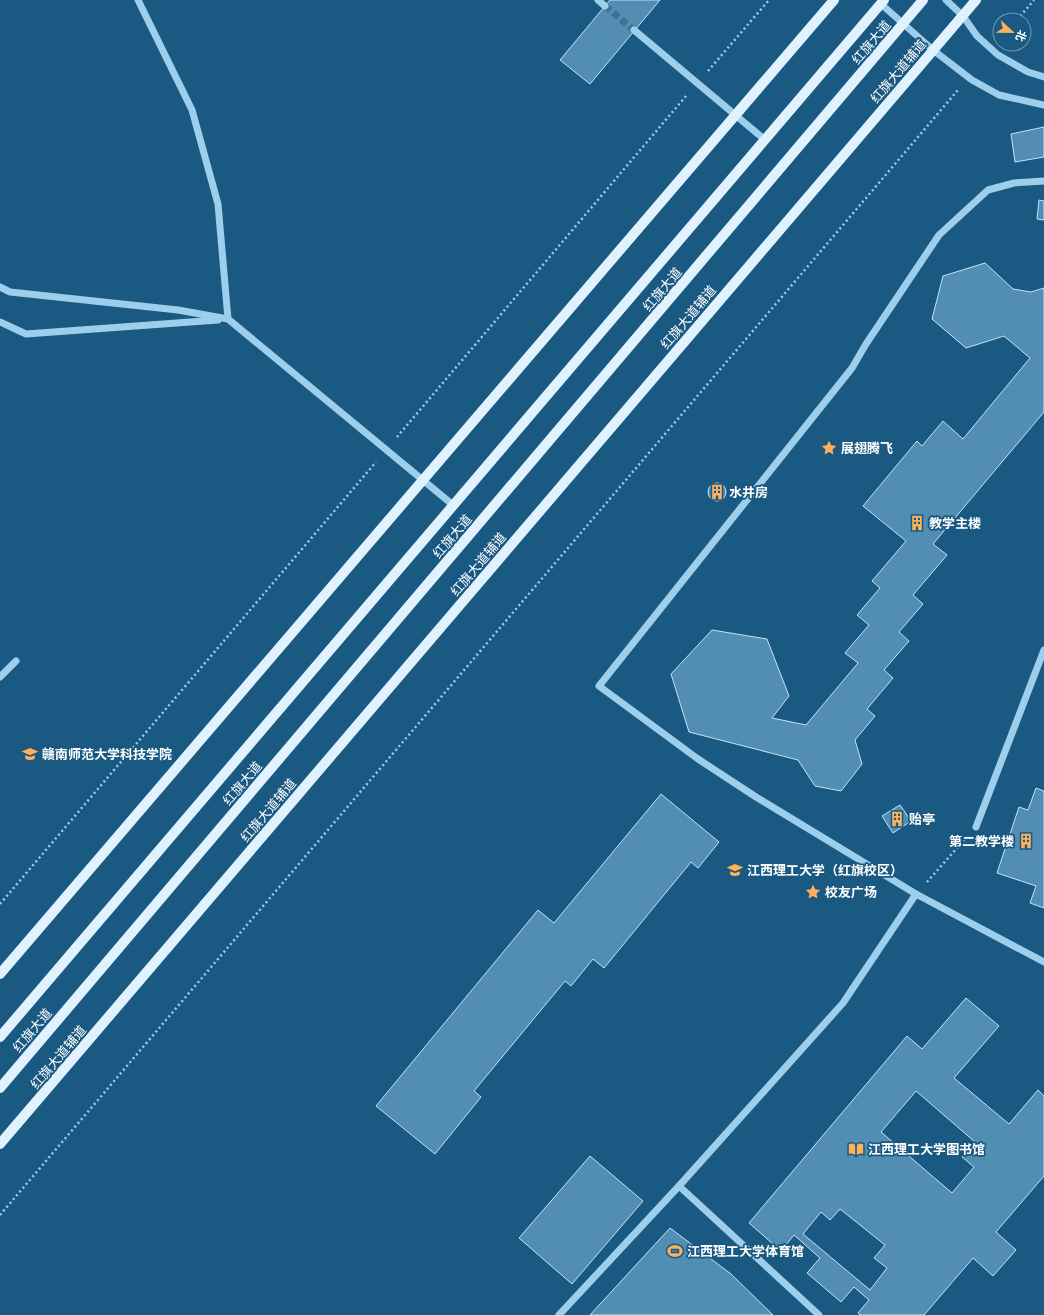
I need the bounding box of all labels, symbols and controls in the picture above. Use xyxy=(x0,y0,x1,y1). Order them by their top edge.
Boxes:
north arrow xyxy=(992,12,1032,52)
street label: 红旗大道 xyxy=(848,17,894,67)
text: 北 xyxy=(1014,28,1030,43)
street label: 红旗大道辅道 xyxy=(867,36,929,106)
street label: 红旗大道 xyxy=(639,264,685,314)
street label: 红旗大道辅道 xyxy=(657,282,719,352)
place icon: 展翅腾飞 xyxy=(820,439,838,457)
place label: 展翅腾飞 xyxy=(841,440,893,456)
building icon: 水井房 xyxy=(708,483,726,501)
place label: 水井房 xyxy=(729,484,768,500)
street label: 红旗大道 xyxy=(429,511,475,561)
building icon: 教学主楼 xyxy=(908,514,926,532)
place label: 教学主楼 xyxy=(929,515,981,531)
street label: 红旗大道辅道 xyxy=(447,529,509,599)
school or university icon: 赣南师范大学科技学院 xyxy=(21,745,39,763)
place label: 赣南师范大学科技学院 xyxy=(42,746,172,762)
street label: 红旗大道 xyxy=(219,758,265,808)
street label: 红旗大道辅道 xyxy=(237,775,299,845)
building icon: 贻亭 xyxy=(888,810,906,828)
place label: 贻亭 xyxy=(909,811,935,827)
building icon: 第二教学楼 xyxy=(1017,832,1035,850)
place label: 第二教学楼 xyxy=(949,833,1014,849)
school or university icon: 江西理工大学（红旗校区） xyxy=(726,861,744,879)
place label: 江西理工大学（红旗校区） xyxy=(747,862,903,878)
place icon: 校友广场 xyxy=(804,883,822,901)
place label: 校友广场 xyxy=(825,884,877,900)
street label: 红旗大道 xyxy=(9,1005,55,1055)
street label: 红旗大道辅道 xyxy=(27,1022,89,1092)
library icon: 江西理工大学图书馆 xyxy=(847,1140,865,1158)
place label: 江西理工大学图书馆 xyxy=(868,1141,985,1157)
sports icon: 江西理工大学体育馆 xyxy=(666,1242,684,1260)
place label: 江西理工大学体育馆 xyxy=(687,1243,804,1259)

